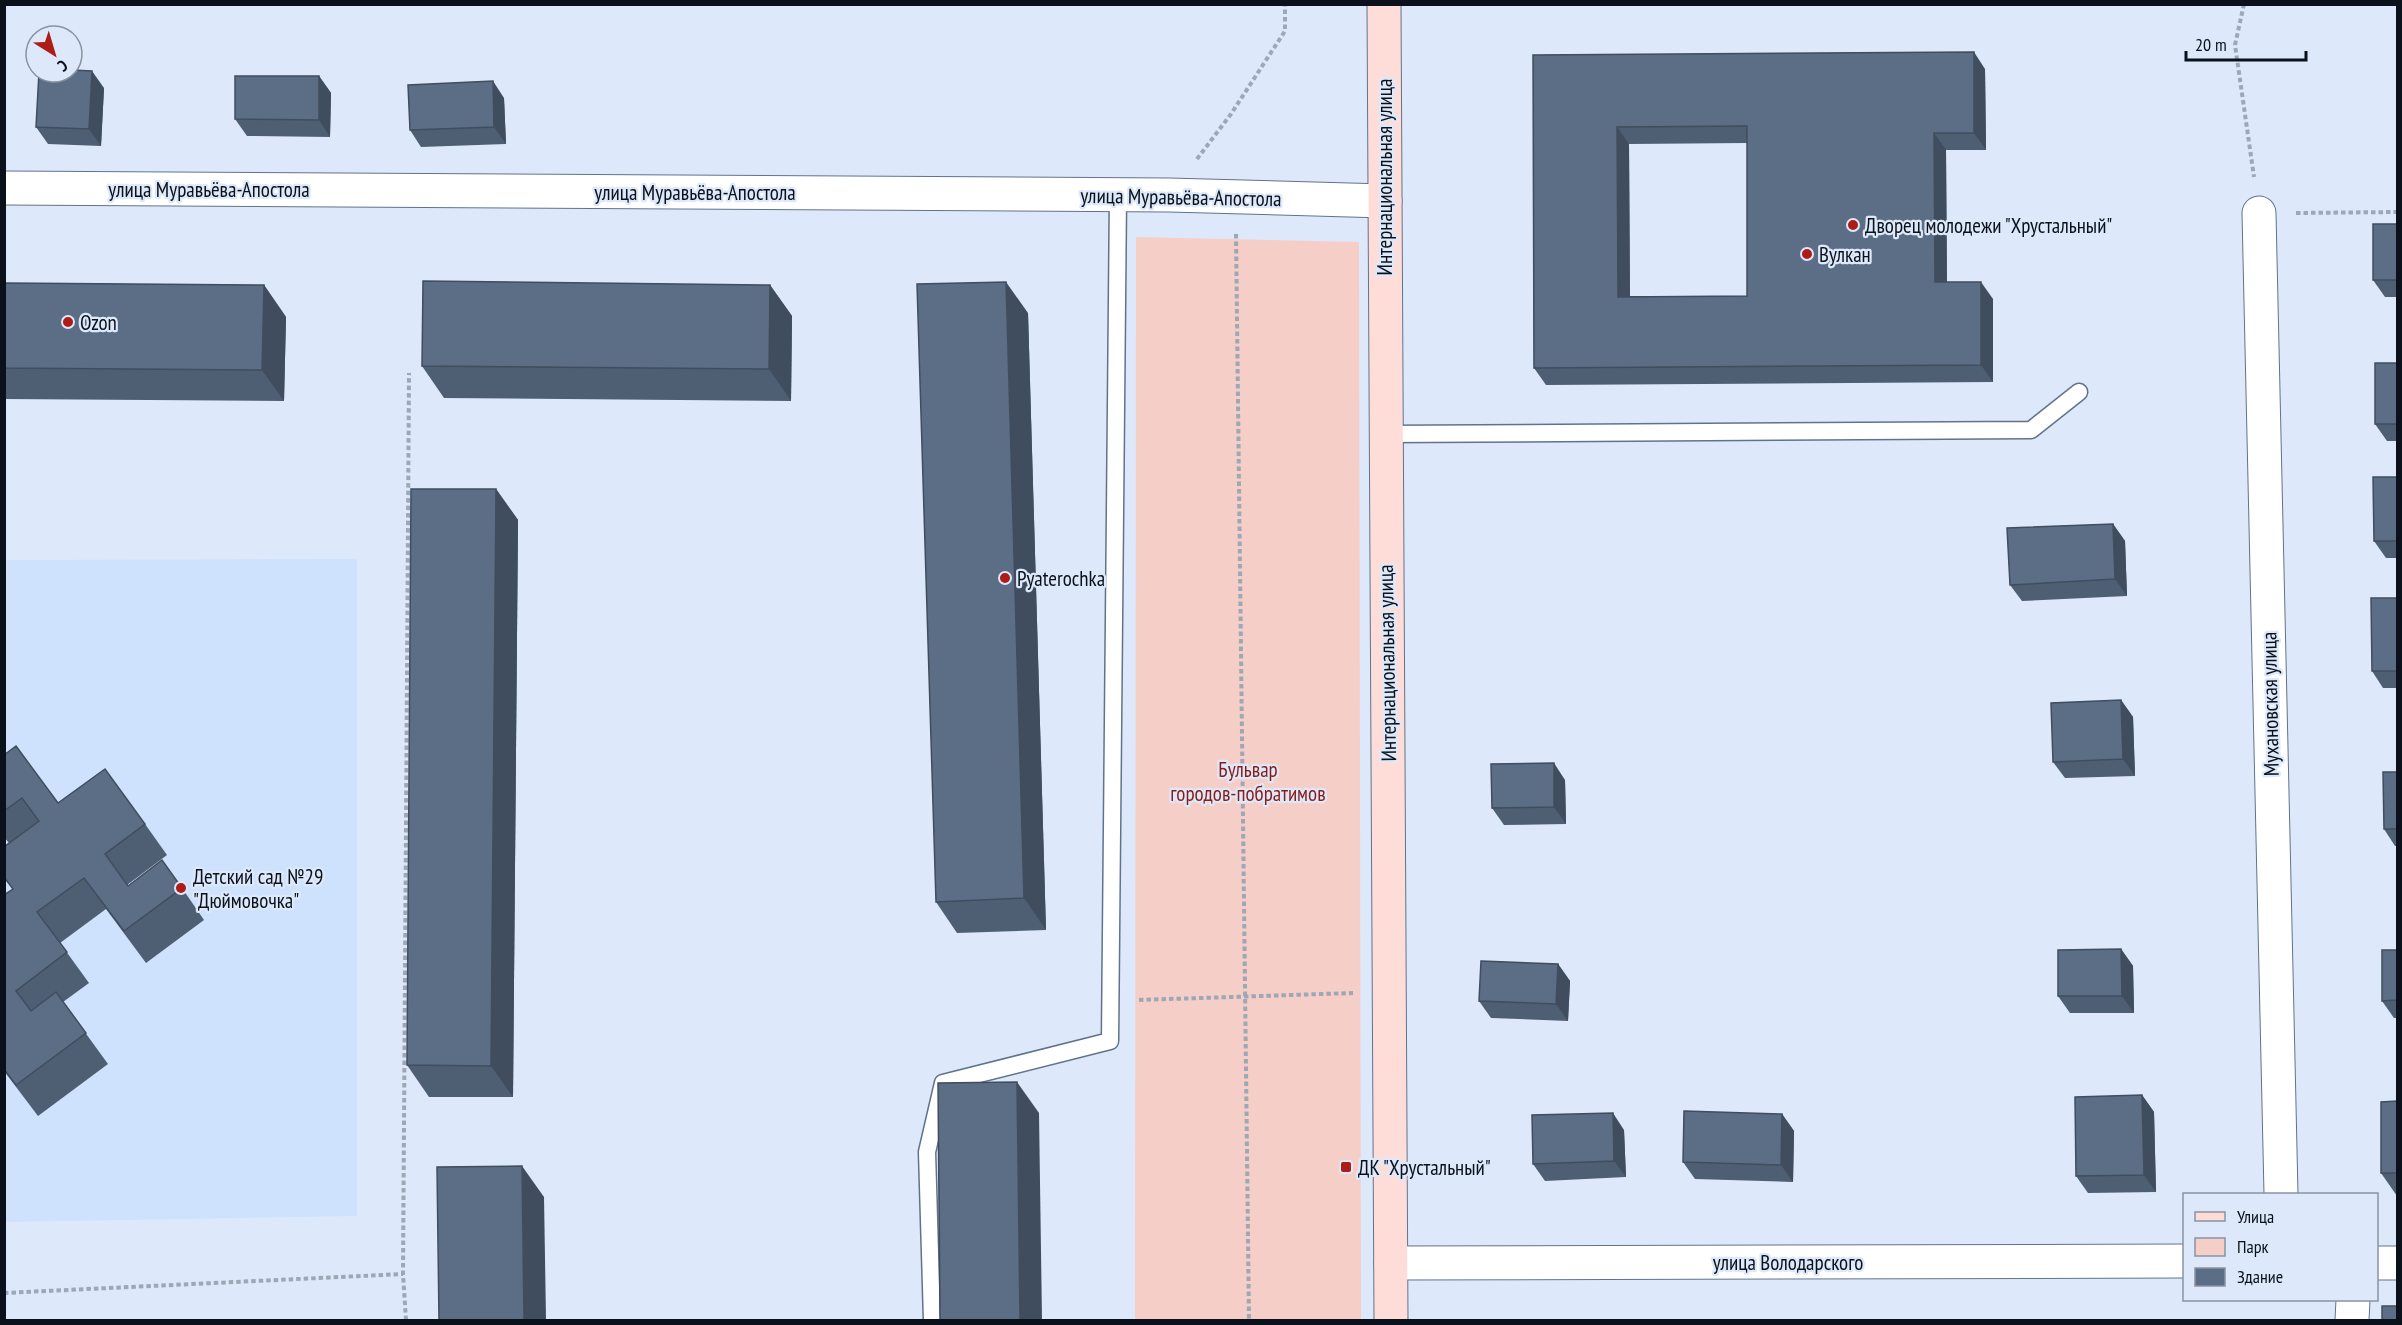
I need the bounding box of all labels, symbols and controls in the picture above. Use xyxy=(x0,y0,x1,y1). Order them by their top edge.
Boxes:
north arrow xyxy=(24,24,84,84)
scale bar xyxy=(2186,24,2306,62)
text: 20 m xyxy=(2195,33,2227,56)
text: С xyxy=(54,56,72,77)
street label: Интернациональная улица xyxy=(1371,79,1398,275)
street label: улица Муравьёва-Апостола xyxy=(108,176,310,203)
street label: улица Муравьёва-Апостола xyxy=(594,179,796,206)
street label: улица Муравьёва-Апостола xyxy=(1080,182,1282,212)
place label: Дворец молодежи "Хрустальный" xyxy=(1865,212,2112,239)
marker: Дворец молодежи "Хрустальный" xyxy=(1846,218,1860,232)
place label: Вулкан xyxy=(1819,241,1871,268)
marker: Вулкан xyxy=(1800,247,1814,261)
place label: Ozon xyxy=(80,309,117,336)
marker: Ozon xyxy=(61,315,75,329)
street label: Интернациональная улица xyxy=(1372,564,1402,762)
place label: Pyaterochka xyxy=(1017,565,1105,592)
marker: Pyaterochka xyxy=(998,571,1012,585)
street label: Мухановская улица xyxy=(2255,632,2285,776)
park label: Бульвар городов-побратимов xyxy=(1170,756,1326,807)
place label: Детский сад №29 "Дюймовочка" xyxy=(193,863,323,914)
marker: Детский сад №29 "Дюймовочка" xyxy=(174,881,188,895)
place label: ДК "Хрустальный" xyxy=(1358,1154,1491,1181)
marker: ДК "Хрустальный" xyxy=(1339,1160,1353,1174)
legend xyxy=(2183,1193,2378,1301)
text: Улица xyxy=(2237,1205,2274,1228)
text: Парк xyxy=(2237,1235,2268,1258)
street label: улица Володарского xyxy=(1713,1249,1863,1276)
text: Здание xyxy=(2237,1265,2283,1288)

